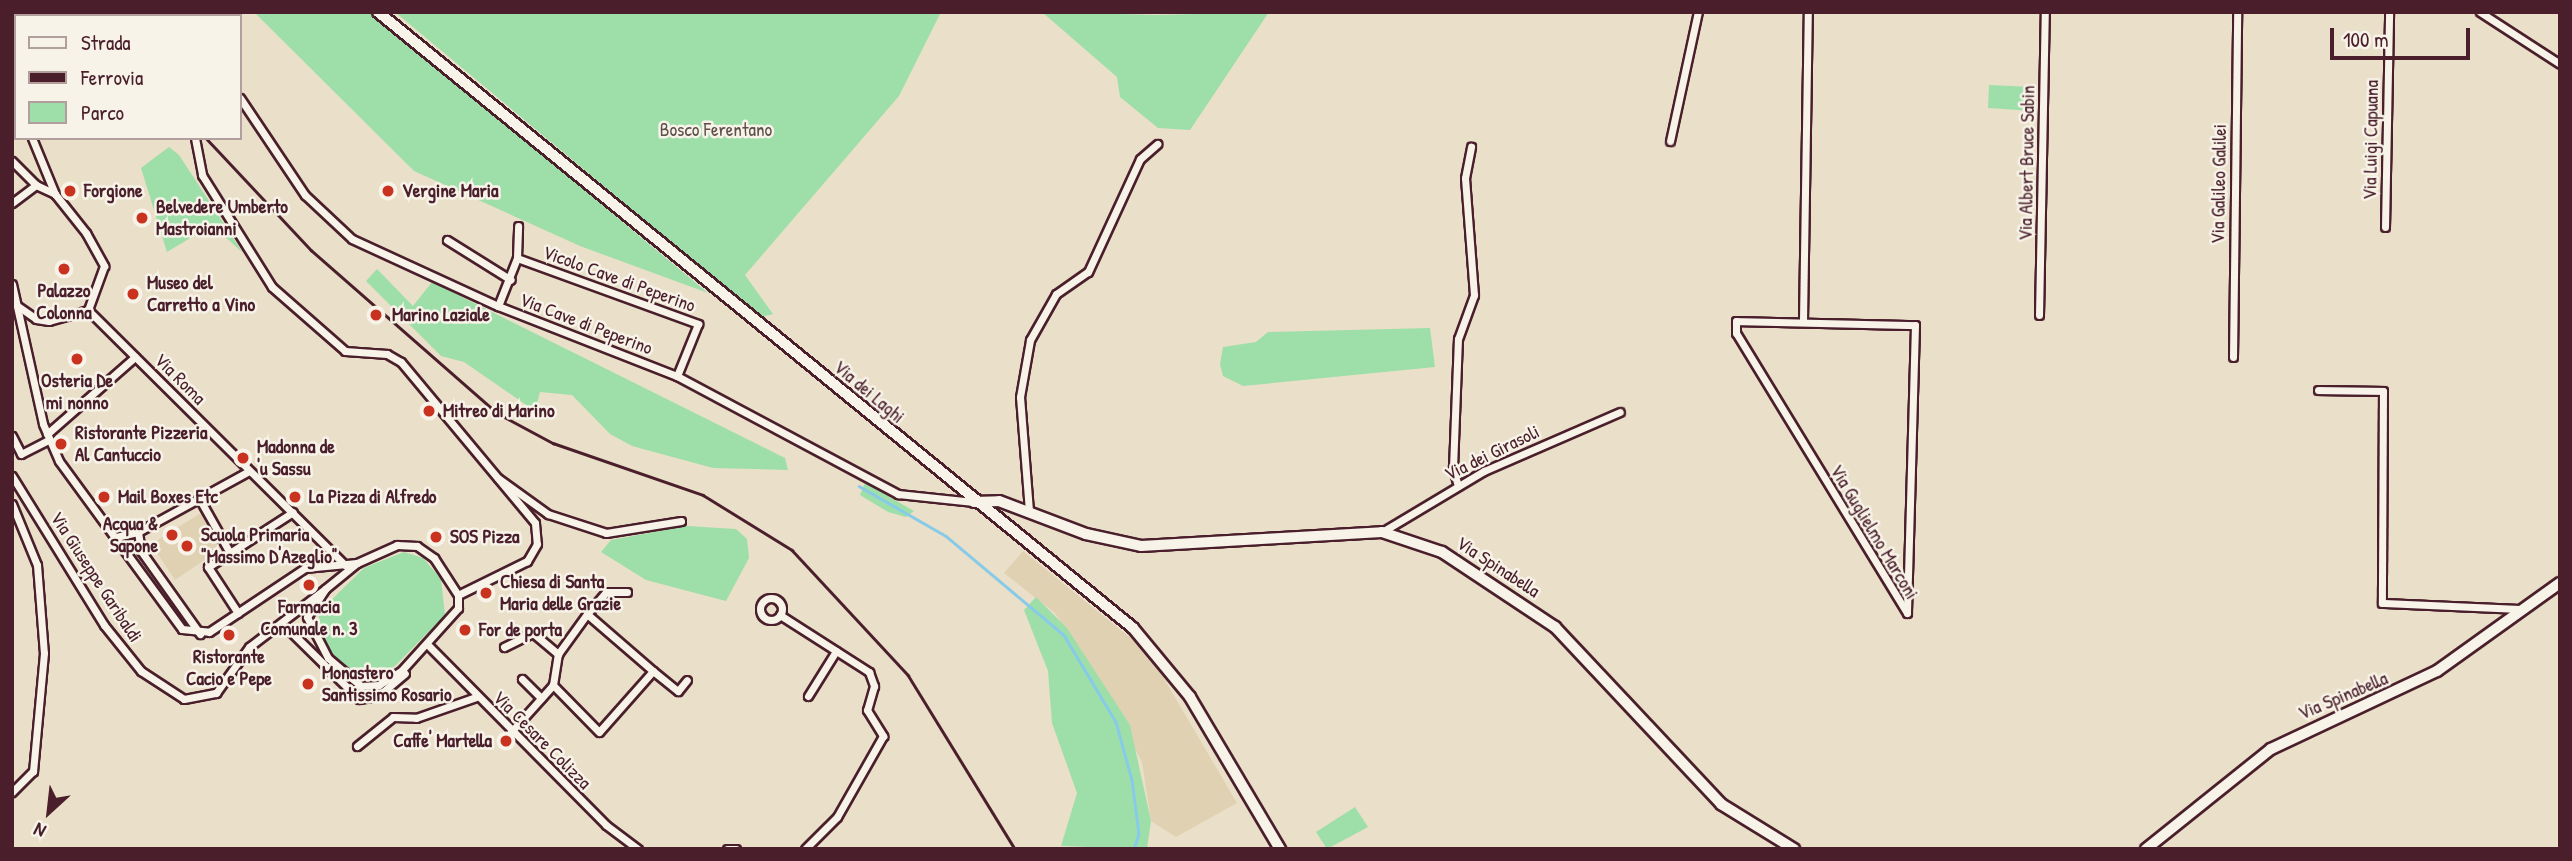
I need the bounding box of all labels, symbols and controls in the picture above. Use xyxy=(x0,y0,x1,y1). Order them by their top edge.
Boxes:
legend xyxy=(14,14,242,140)
scale bar xyxy=(2334,14,2474,58)
text: 100 m xyxy=(2343,25,2389,54)
text: Strada xyxy=(81,28,131,57)
text: Ferrovia xyxy=(81,63,143,92)
street label: Via Luigi Capuana xyxy=(2359,80,2383,200)
street label: Via Albert Bruce Sabin xyxy=(2014,85,2040,241)
text: Parco xyxy=(81,98,124,127)
park label: Bosco Ferentano xyxy=(660,119,772,141)
street label: Via Galileo Galilei xyxy=(2207,124,2231,244)
place label: Forgione xyxy=(84,180,143,202)
place label: Vergine Maria xyxy=(402,180,499,202)
marker: Forgione xyxy=(62,183,78,199)
marker: Vergine Maria xyxy=(380,183,396,199)
place label: Belvedere Umberto Mastroianni xyxy=(156,196,288,240)
marker: Belvedere Umberto Mastroianni xyxy=(134,210,150,226)
street label: Vicolo Cave di Peperino xyxy=(540,241,698,317)
marker: Palazzo Colonna xyxy=(56,261,72,277)
place label: Museo del Carretto a Vino xyxy=(147,272,255,316)
place label: Palazzo Colonna xyxy=(36,280,92,324)
marker: Museo del Carretto a Vino xyxy=(125,286,141,302)
street label: Via Cave di Peperino xyxy=(516,288,656,360)
place label: Marino Laziale xyxy=(392,304,490,326)
marker: Marino Laziale xyxy=(366,305,386,325)
street label: Via Roma xyxy=(150,349,210,409)
marker: Osteria De mi nonno xyxy=(69,351,85,367)
street label: Via dei Laghi xyxy=(829,356,909,428)
place label: Osteria De mi nonno xyxy=(41,370,113,414)
place label: Mitreo di Marino xyxy=(443,400,555,422)
marker: Mitreo di Marino xyxy=(421,403,437,419)
street label: Via dei Girasoli xyxy=(1441,420,1543,486)
place label: Ristorante Pizzeria Al Cantuccio xyxy=(75,422,207,466)
marker: Ristorante Pizzeria Al Cantuccio xyxy=(53,436,69,452)
place label: Madonna de 'u Sassu xyxy=(257,436,335,480)
marker: Madonna de 'u Sassu xyxy=(235,450,251,466)
street label: Via Guglielmo Marconi xyxy=(1825,461,1923,603)
place label: Mail Boxes Etc xyxy=(118,486,218,508)
place label: La Pizza di Alfredo xyxy=(309,486,436,508)
marker: Mail Boxes Etc xyxy=(96,489,112,505)
marker: La Pizza di Alfredo xyxy=(287,489,303,505)
street label: Via Giuseppe Garibaldi xyxy=(45,507,147,647)
place label: Acqua & Sapone xyxy=(103,513,158,557)
place label: Scuola Primaria "Massimo D'Azeglio" xyxy=(201,524,338,568)
place label: SOS Pizza xyxy=(450,526,519,548)
marker: Acqua & Sapone xyxy=(164,527,180,543)
marker: SOS Pizza xyxy=(428,529,444,545)
street label: Via Spinabella xyxy=(1452,532,1544,602)
marker: Scuola Primaria "Massimo D'Azeglio" xyxy=(179,538,195,554)
place label: Chiesa di Santa Maria delle Grazie xyxy=(500,571,621,615)
marker: Farmacia Comunale n. 3 xyxy=(301,577,317,593)
marker: Chiesa di Santa Maria delle Grazie xyxy=(478,585,494,601)
place label: Farmacia Comunale n. 3 xyxy=(260,596,358,640)
place label: For de porta xyxy=(479,619,562,641)
marker: For de porta xyxy=(457,622,473,638)
marker: Ristorante Cacio e Pepe xyxy=(221,627,237,643)
place label: Ristorante Cacio e Pepe xyxy=(186,646,272,690)
place label: Monastero Santissimo Rosario xyxy=(322,662,452,706)
street label: Via Spinabella xyxy=(2295,667,2391,725)
marker: Monastero Santissimo Rosario xyxy=(300,676,316,692)
street label: Via Cesare Colizza xyxy=(488,686,596,794)
place label: Caffe' Martella xyxy=(393,730,492,752)
marker: Caffe' Martella xyxy=(498,733,514,749)
north arrow xyxy=(14,777,84,847)
text: N xyxy=(29,817,50,845)

